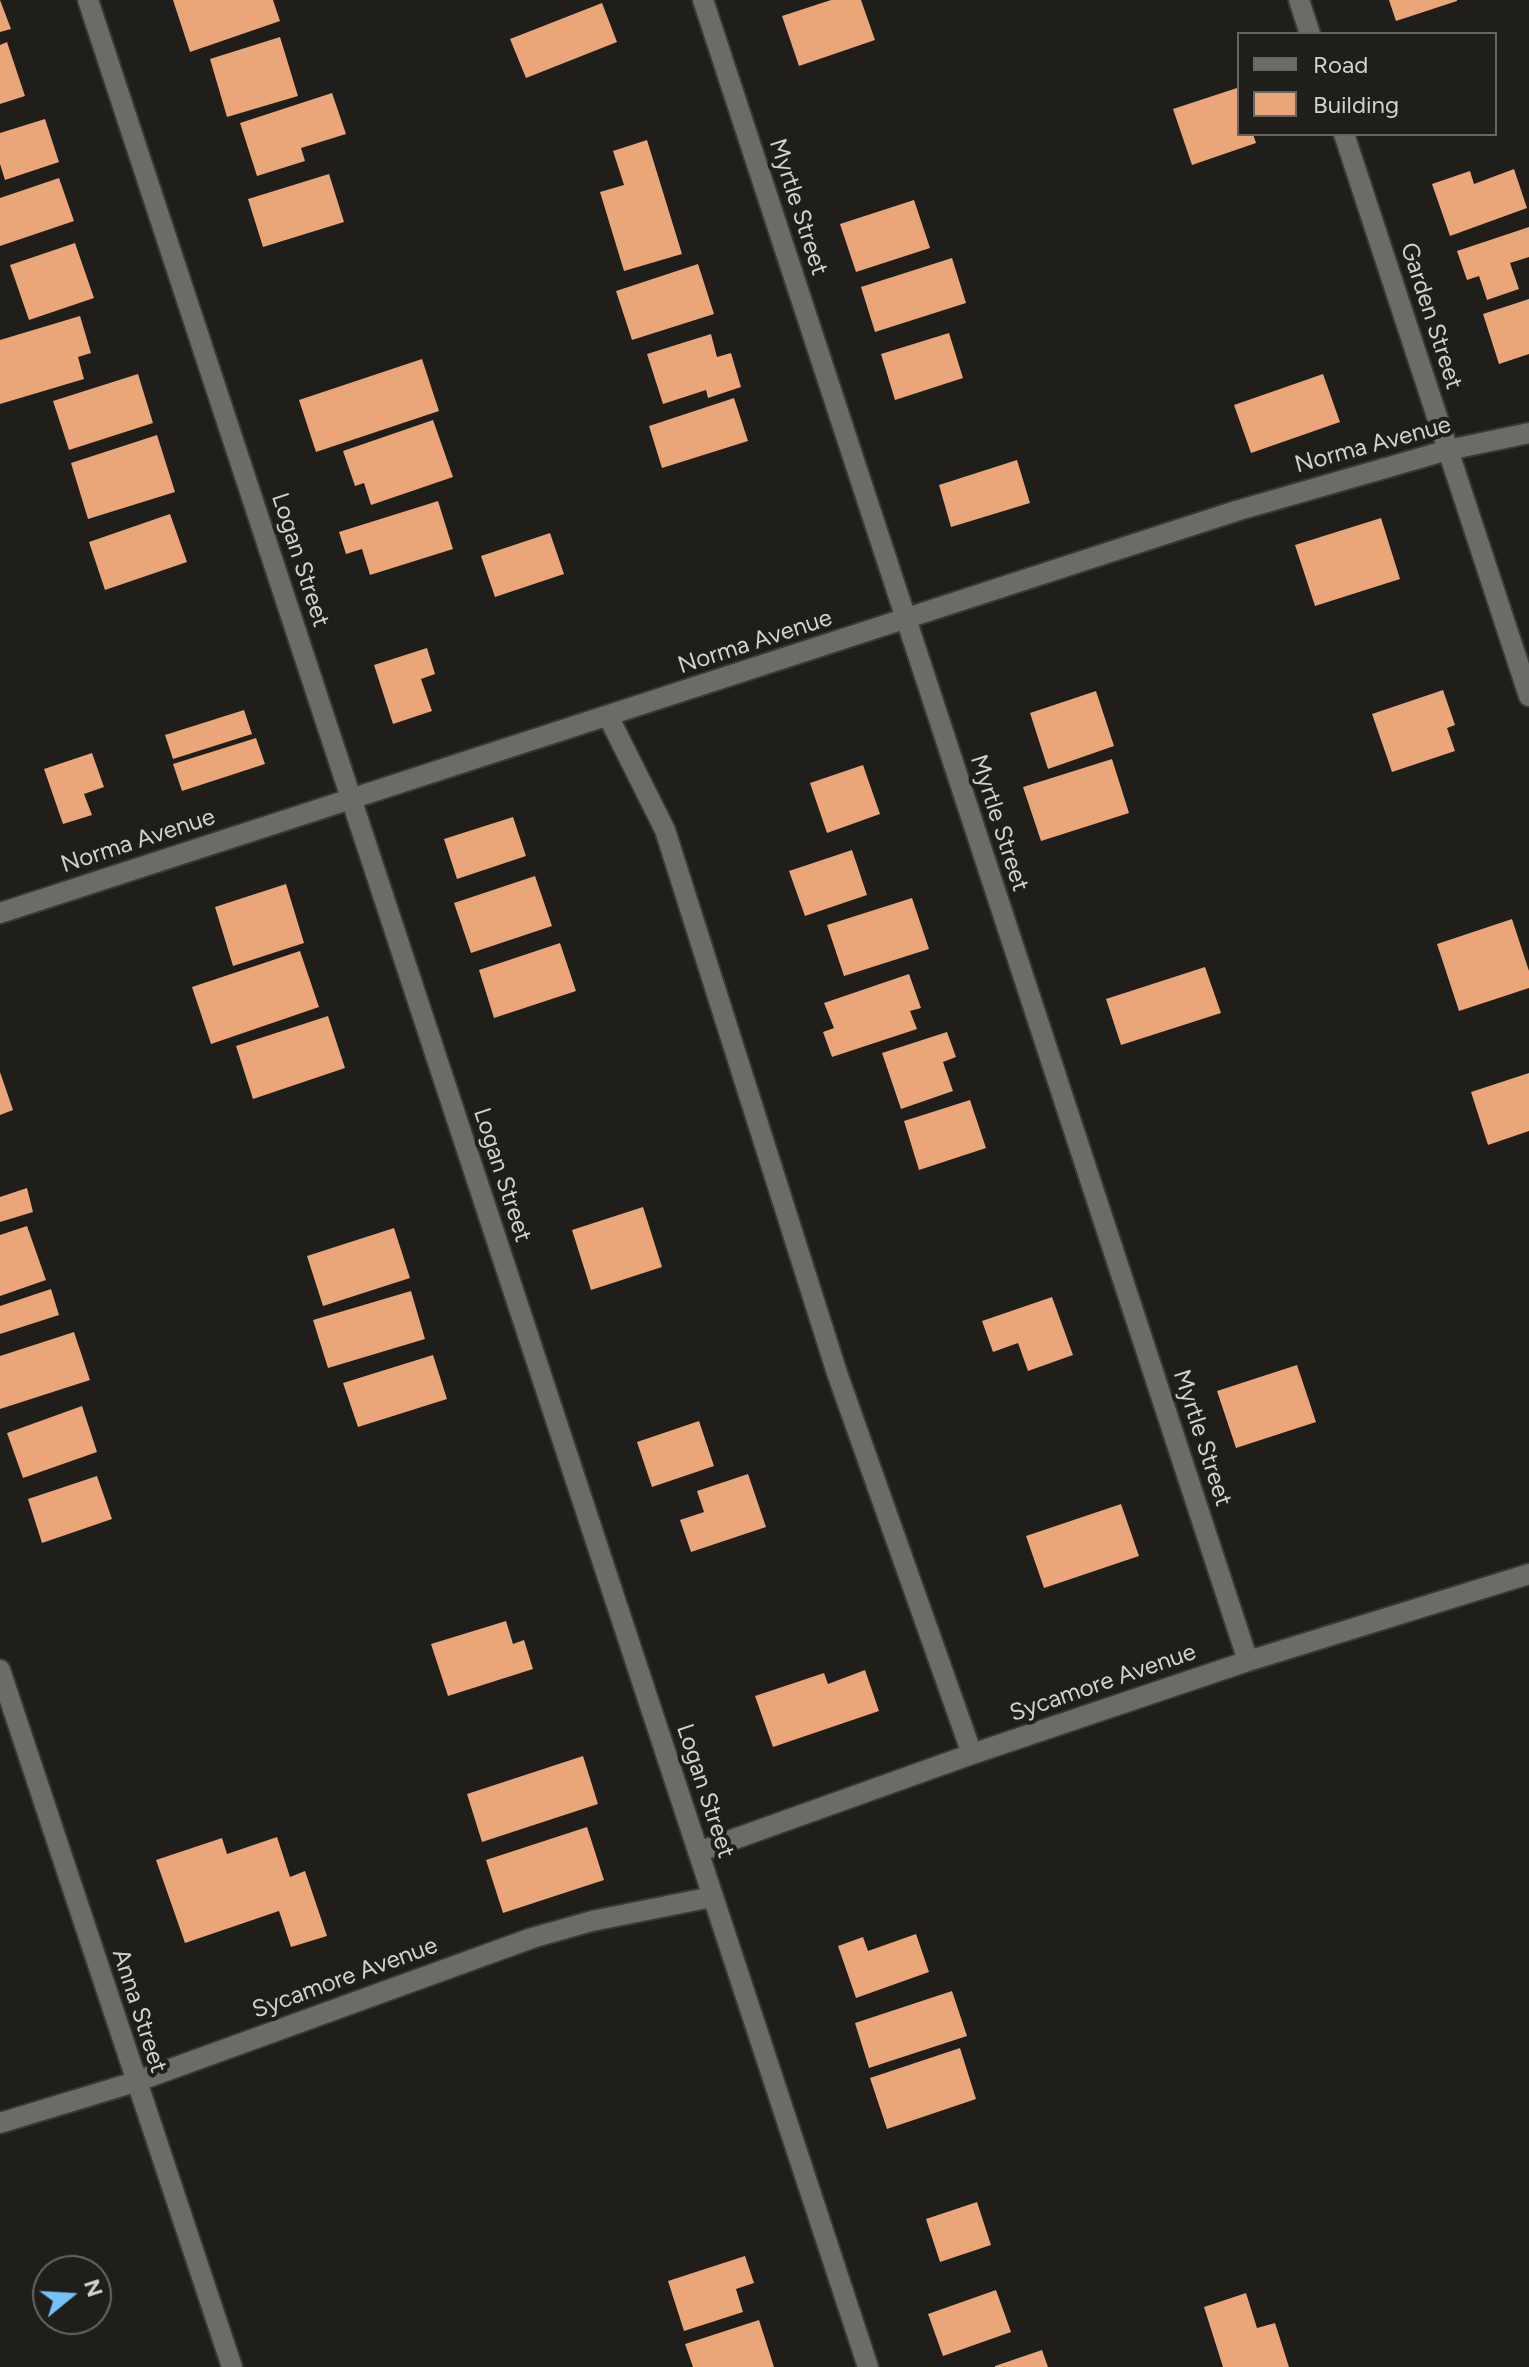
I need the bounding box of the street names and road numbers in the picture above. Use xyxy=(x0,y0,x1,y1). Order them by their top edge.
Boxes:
street label: Myrtle Street xyxy=(762,135,834,279)
street label: Garden Street xyxy=(1394,239,1468,393)
street label: Norma Avenue xyxy=(1292,410,1454,480)
street label: Logan Street xyxy=(265,489,335,631)
street label: Norma Avenue xyxy=(674,604,836,680)
street label: Myrtle Street xyxy=(963,751,1035,895)
street label: Norma Avenue xyxy=(57,803,219,879)
street label: Logan Street xyxy=(467,1104,537,1246)
street label: Myrtle Street xyxy=(1166,1366,1238,1510)
street label: Sycamore Avenue xyxy=(1006,1638,1200,1728)
street label: Logan Street xyxy=(670,1720,740,1862)
street label: Sycamore Avenue xyxy=(248,1931,442,2025)
street label: Anna Street xyxy=(105,1945,173,2077)

